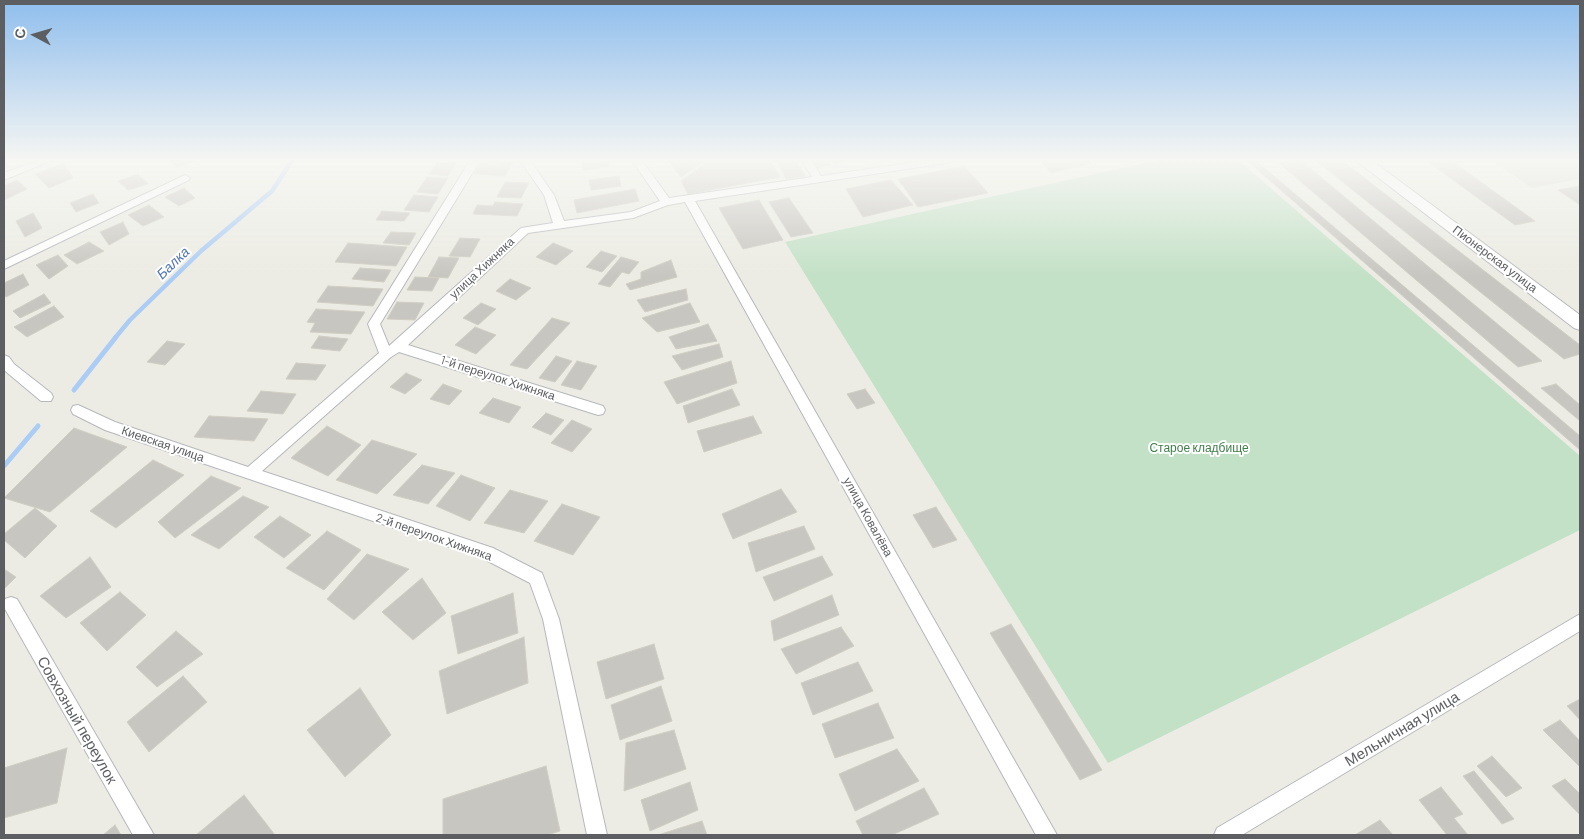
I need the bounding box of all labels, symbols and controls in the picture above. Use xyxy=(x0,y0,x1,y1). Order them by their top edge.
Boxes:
north arrow xyxy=(10,10,60,60)
text: С xyxy=(11,27,29,39)
street label: Пионерская улица xyxy=(1450,223,1540,295)
street label: улица Хижняка xyxy=(447,234,517,302)
water label: Балка xyxy=(153,243,193,283)
street label: 1-й переулок Хижняка xyxy=(439,353,557,403)
street label: Киевская улица xyxy=(120,423,206,465)
park label: Старое кладбище xyxy=(1149,441,1249,455)
street label: улица Ковалёва xyxy=(840,475,896,559)
street label: 2-й переулок Хижняка xyxy=(374,510,494,564)
street label: Совхозный переулок xyxy=(33,653,121,787)
street label: Мельничная улица xyxy=(1341,688,1463,770)

